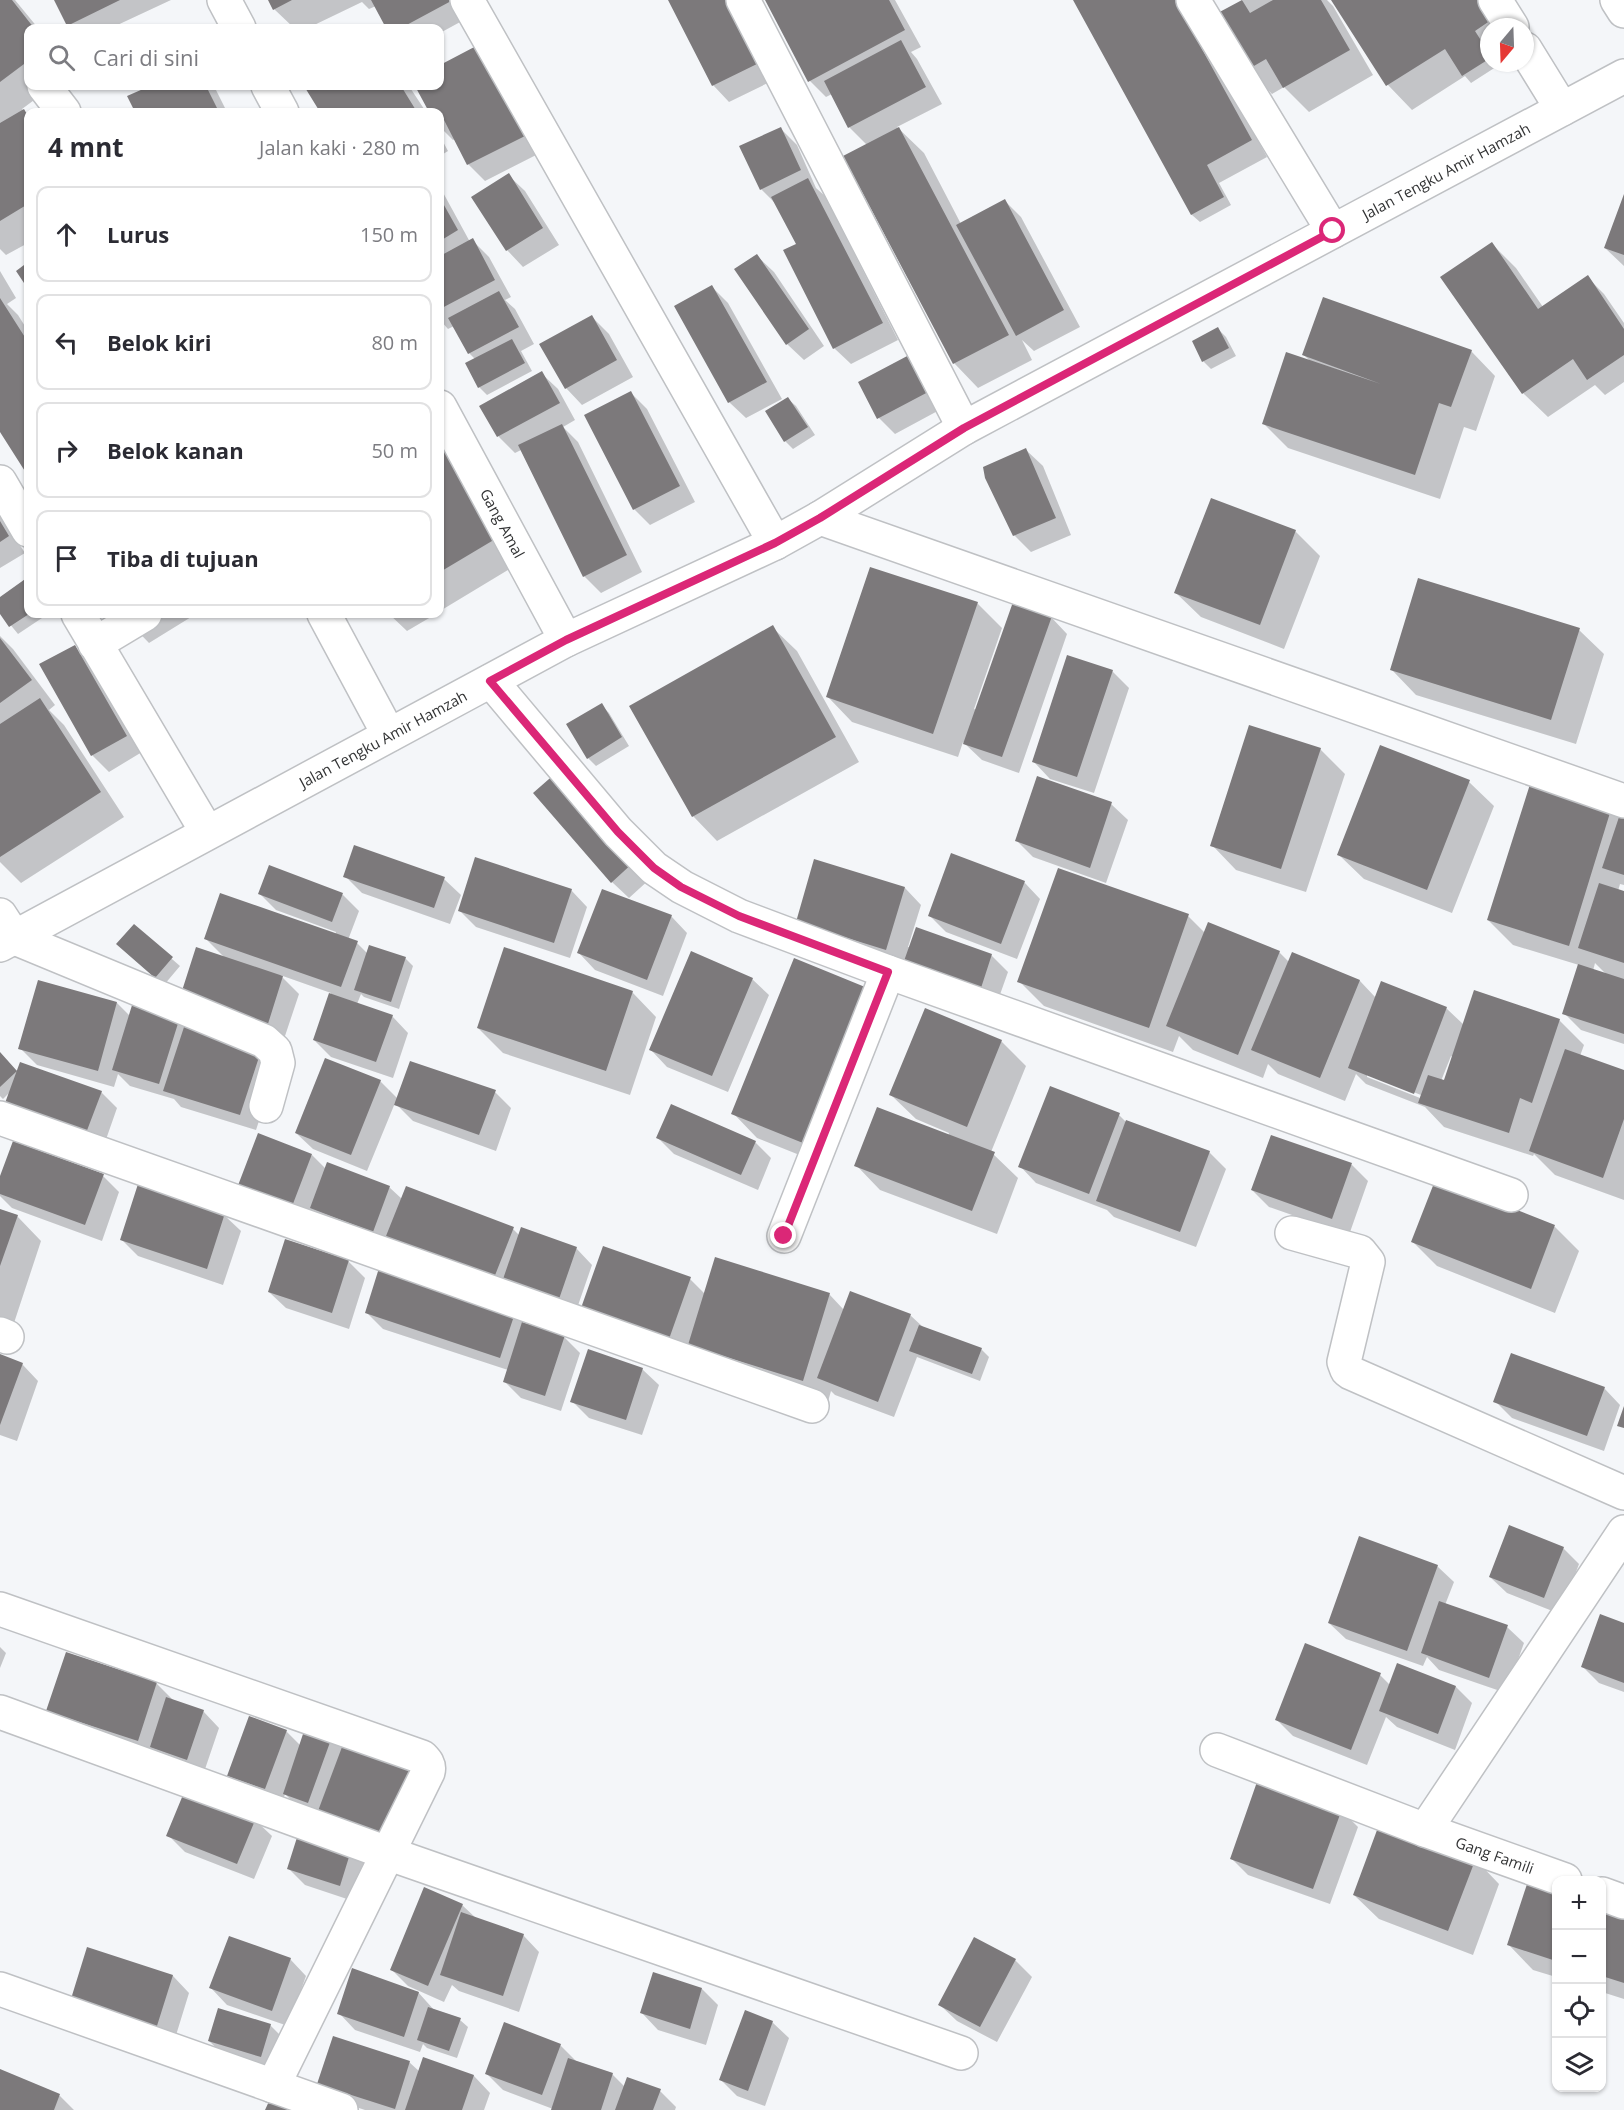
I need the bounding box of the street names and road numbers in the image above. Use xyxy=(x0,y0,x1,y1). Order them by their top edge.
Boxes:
street label: Jalan Tengku Amir Hamzah xyxy=(1357,118,1534,225)
street label: Gang Amal xyxy=(476,485,530,561)
street label: Jalan Tengku Amir Hamzah xyxy=(294,685,470,793)
street label: Gang Famili xyxy=(1453,1832,1537,1878)

